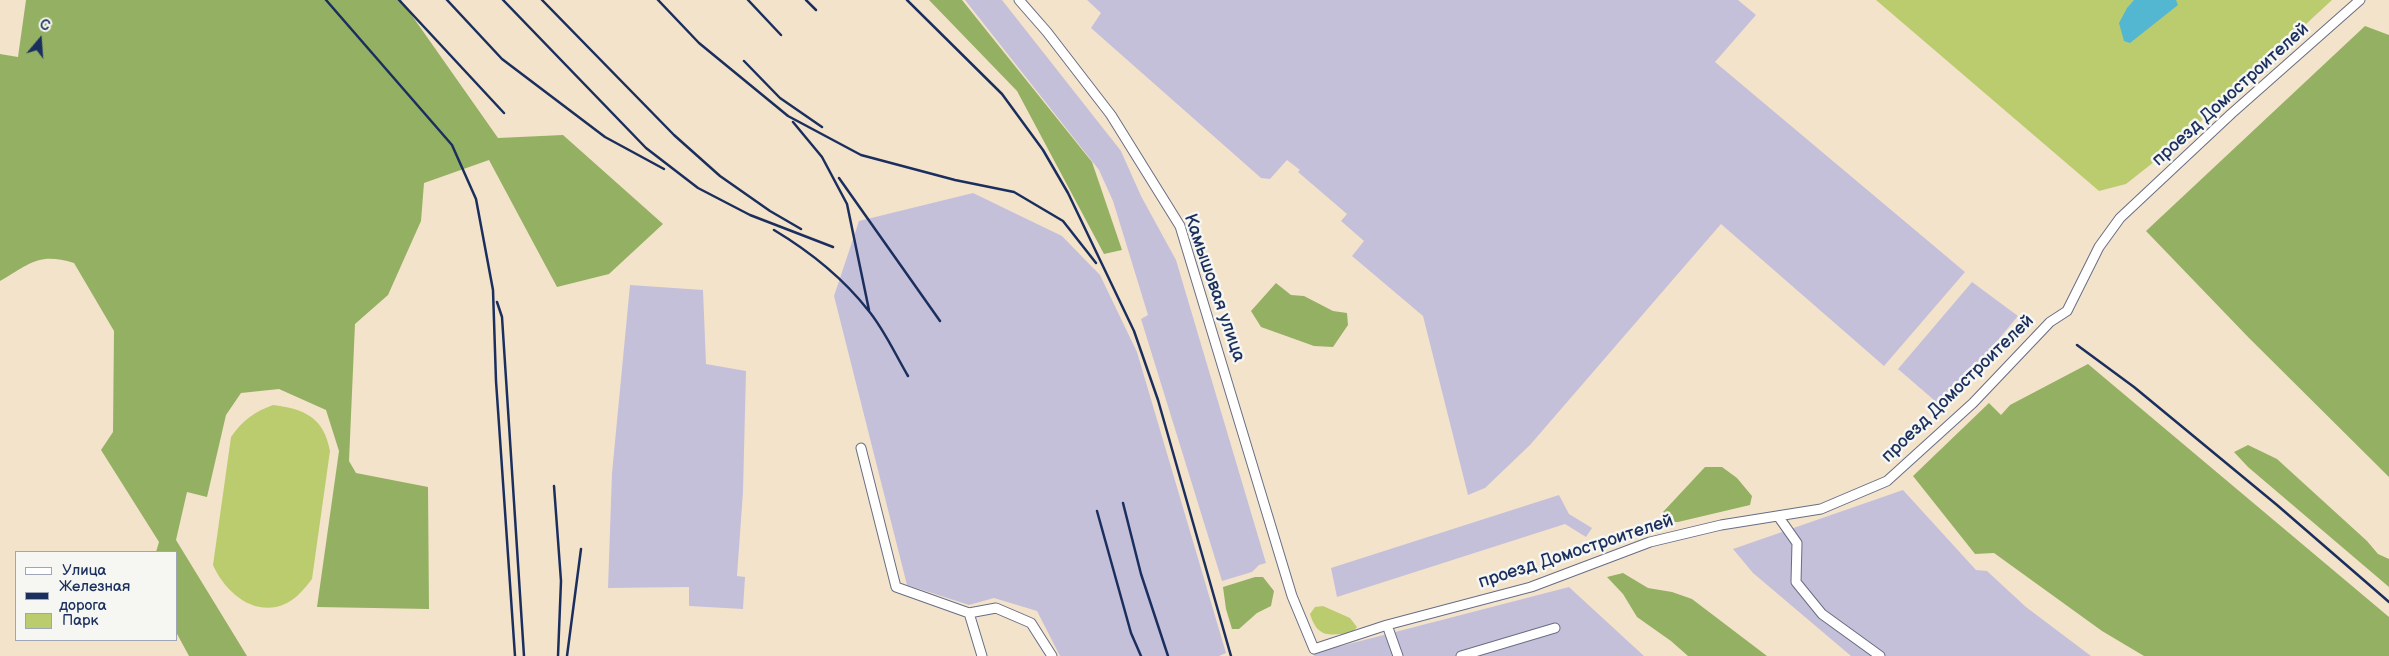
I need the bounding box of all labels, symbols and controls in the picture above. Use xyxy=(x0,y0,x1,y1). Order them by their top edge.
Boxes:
north arrow xyxy=(15,15,65,65)
text: С xyxy=(38,16,52,35)
street label: проезд Домостроителей xyxy=(2148,19,2314,171)
street label: Камышовая улица xyxy=(1179,211,1249,365)
street label: проезд Домостроителей xyxy=(1877,311,2039,467)
street label: проезд Домостроителей xyxy=(1476,510,1676,594)
legend xyxy=(15,551,178,641)
text: Улица xyxy=(62,561,106,580)
text: Железная дорога xyxy=(59,577,130,615)
text: Парк xyxy=(62,611,99,630)

